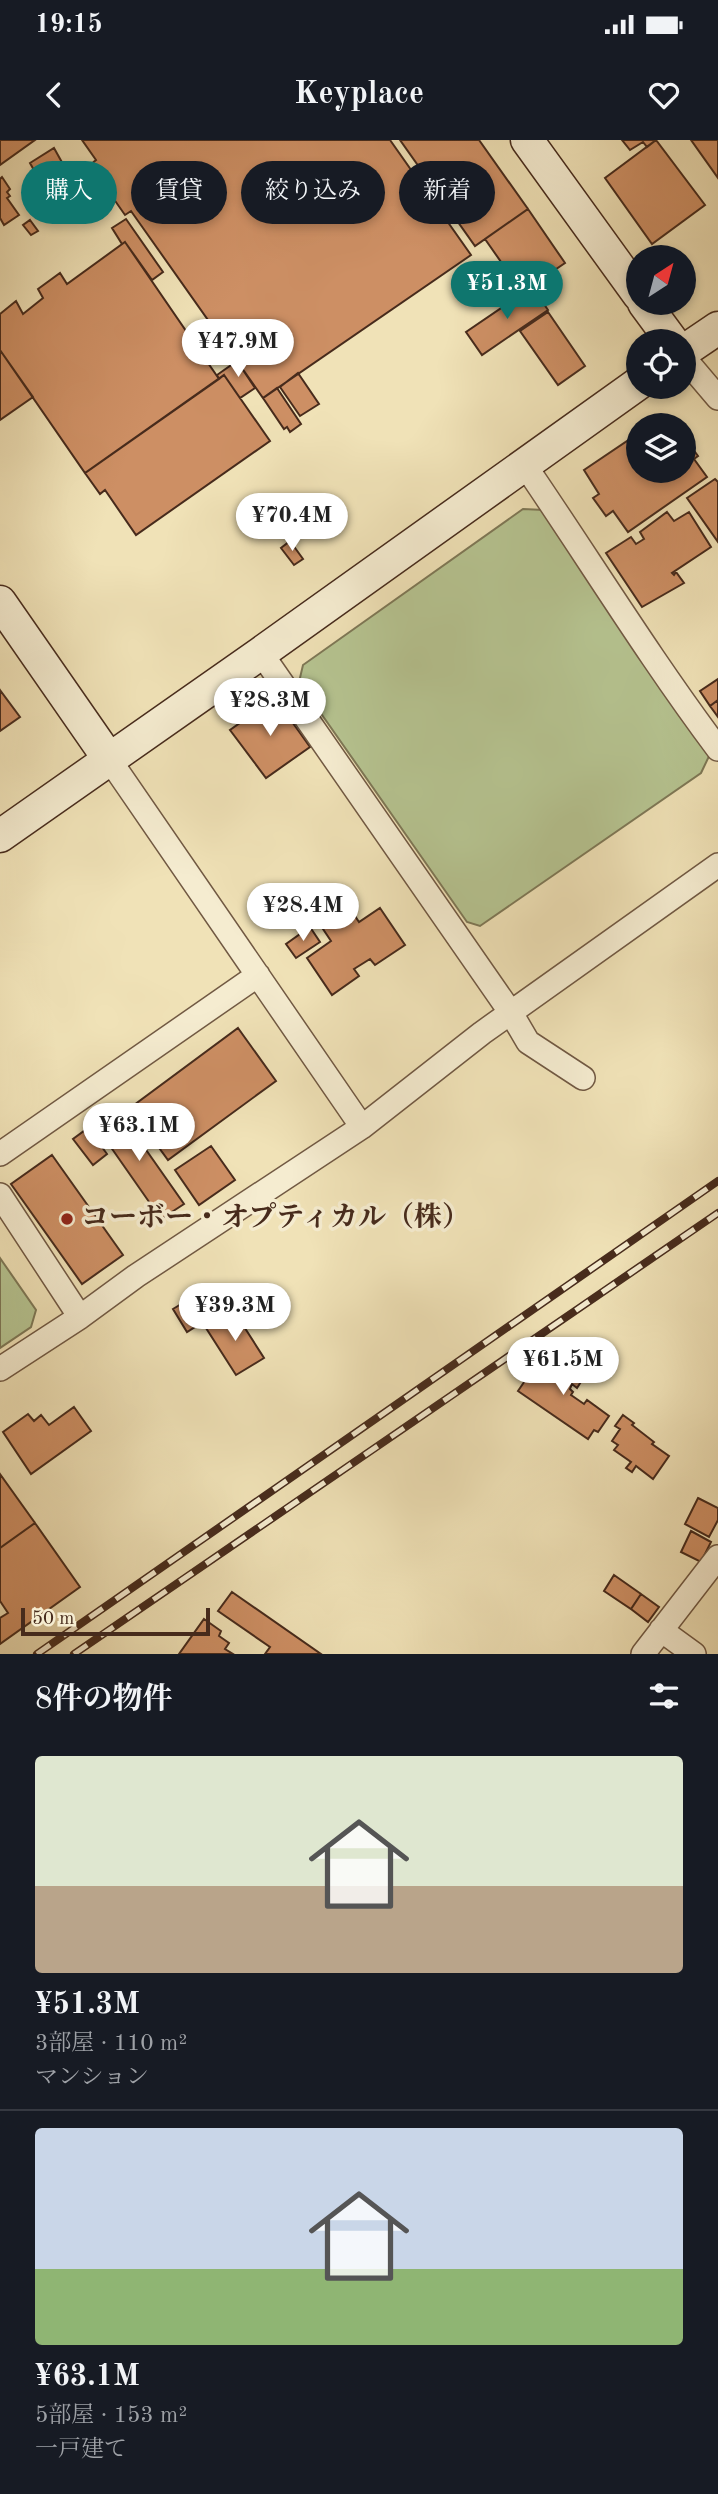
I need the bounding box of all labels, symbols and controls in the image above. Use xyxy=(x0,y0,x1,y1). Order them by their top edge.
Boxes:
text: 19:15 xyxy=(35,12,103,38)
icon: back xyxy=(35,76,73,114)
icon: heart xyxy=(645,76,683,114)
text: Keyplace xyxy=(294,79,424,111)
chip: 購入 xyxy=(21,161,117,224)
chip: 賃貸 xyxy=(131,161,227,224)
chip: 絞り込み xyxy=(241,161,385,224)
chip: 新着 xyxy=(399,161,495,224)
north arrow xyxy=(626,245,696,315)
map controls xyxy=(626,245,696,483)
pin: ¥51.3M xyxy=(450,262,564,321)
text: ¥51.3M xyxy=(467,272,547,295)
pin: ¥47.9M xyxy=(181,320,295,379)
button: locate xyxy=(626,329,696,399)
text: ¥47.9M xyxy=(198,330,278,353)
button: layers xyxy=(626,413,696,483)
pin: ¥70.4M xyxy=(235,494,349,553)
text: ¥70.4M xyxy=(252,504,332,527)
pin: ¥28.3M xyxy=(213,678,327,738)
text: ¥28.3M xyxy=(230,689,310,712)
pin: ¥28.4M xyxy=(246,884,360,943)
text: ¥28.4M xyxy=(263,894,343,917)
pin: ¥63.1M xyxy=(82,1104,196,1163)
text: ¥63.1M xyxy=(99,1114,179,1137)
place label: コーボー・オプティカル（株） xyxy=(81,1202,470,1233)
marker: コーボー・オプティカル（株） xyxy=(59,1211,75,1227)
pin: ¥39.3M xyxy=(178,1284,292,1343)
text: ¥39.3M xyxy=(195,1294,275,1317)
pin: ¥61.5M xyxy=(506,1338,620,1397)
text: ¥61.5M xyxy=(523,1348,603,1371)
scale bar xyxy=(21,1605,210,1637)
text: 50 m xyxy=(32,1610,74,1629)
icon: filters xyxy=(645,1677,683,1715)
text: 8件の物件 xyxy=(35,1685,172,1715)
icon: home xyxy=(296,1801,422,1927)
text: ¥51.3M xyxy=(35,1990,140,2020)
text: 3部屋 · 110 m² xyxy=(35,2032,187,2055)
text: マンション xyxy=(35,2066,149,2089)
icon: home xyxy=(296,2173,422,2299)
text: ¥63.1M xyxy=(35,2362,140,2392)
text: 5部屋 · 153 m² xyxy=(35,2404,187,2427)
text: 一戸建て xyxy=(35,2438,127,2461)

